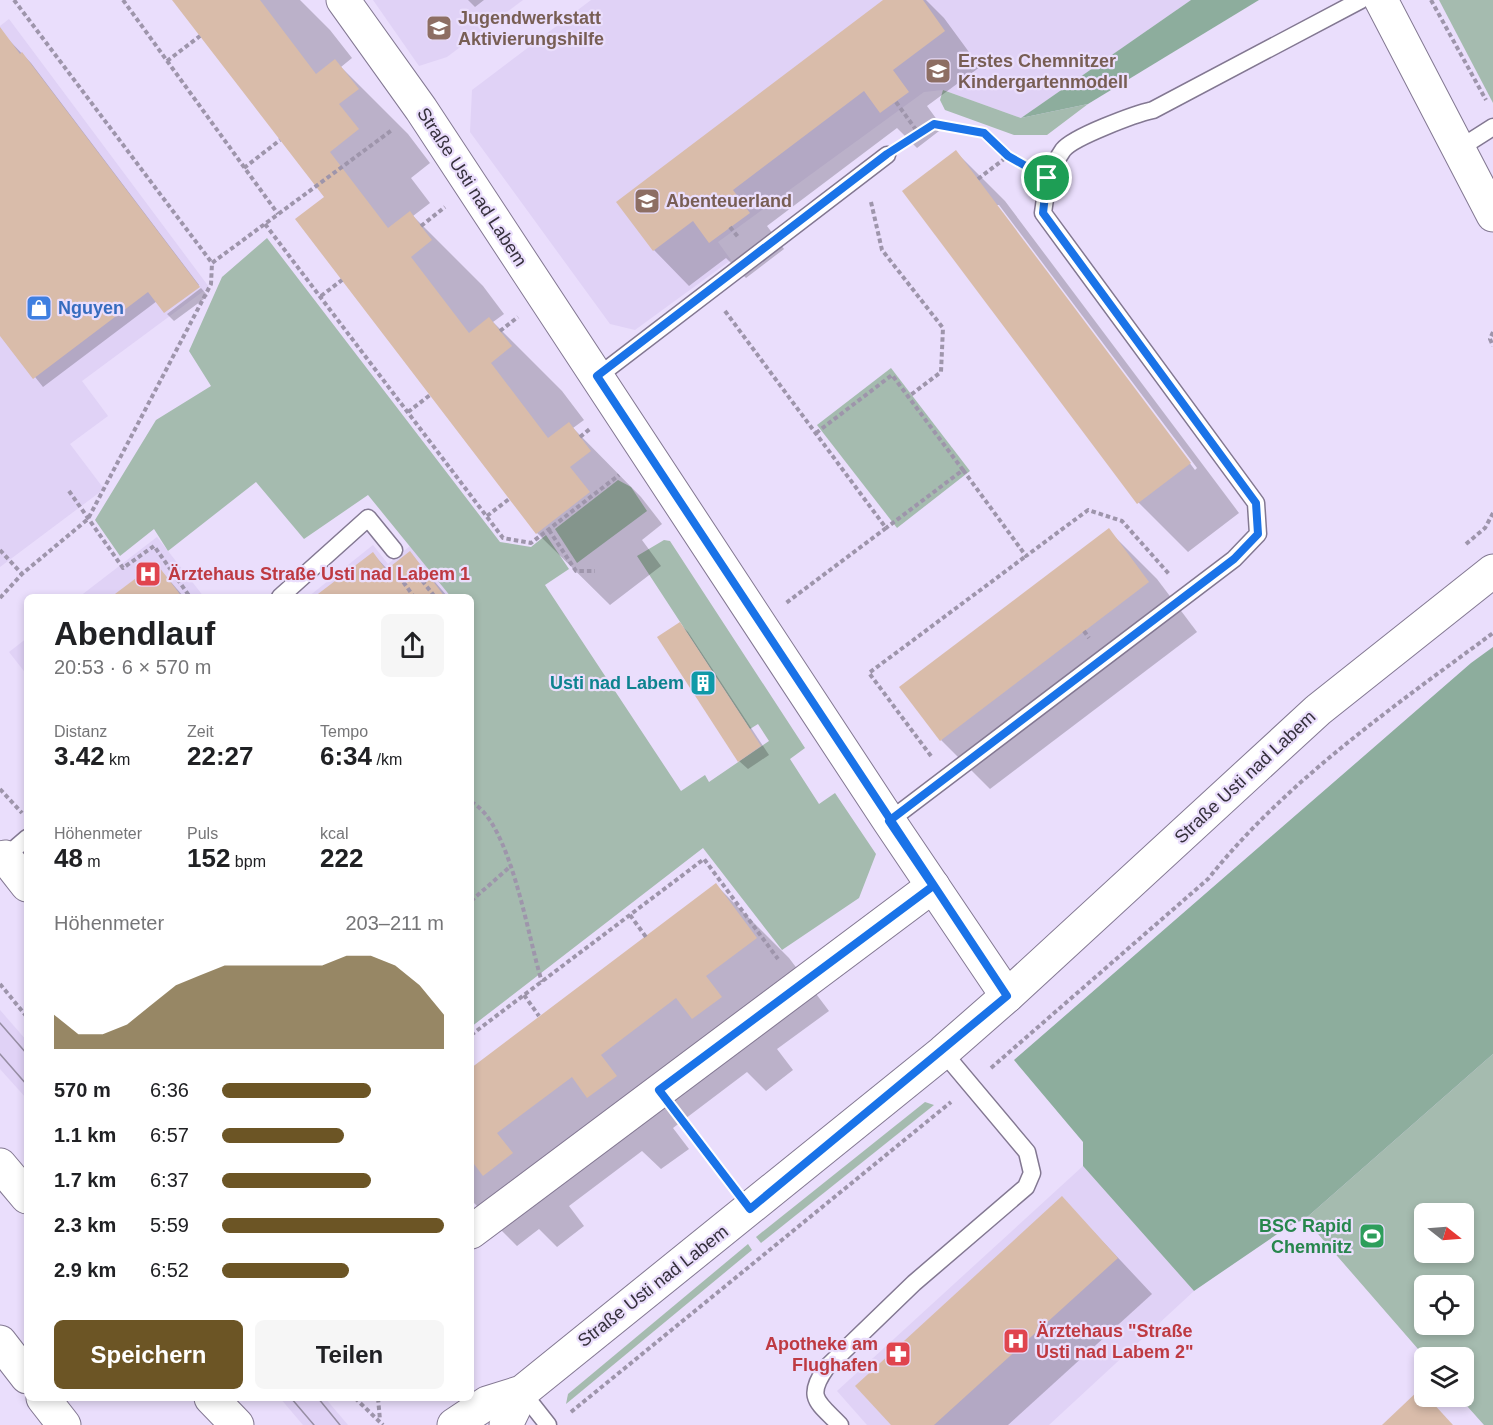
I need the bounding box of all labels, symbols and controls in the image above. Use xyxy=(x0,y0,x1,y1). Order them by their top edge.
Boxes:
place label: Jugendwerkstatt Aktivierungshilfe xyxy=(458,8,604,49)
school or university icon: Jugendwerkstatt Aktivierungshilfe xyxy=(424,13,454,43)
place label: Erstes Chemnitzer Kindergartenmodell xyxy=(958,51,1128,92)
school or university icon: Erstes Chemnitzer Kindergartenmodell xyxy=(923,56,953,86)
street label: Straße Usti nad Labem xyxy=(413,104,531,270)
pin xyxy=(1021,152,1072,203)
icon: arrive xyxy=(1030,161,1063,194)
school or university icon: Abenteuerland xyxy=(632,186,662,216)
place label: Abenteuerland xyxy=(666,191,792,211)
shop icon: Nguyen xyxy=(24,293,54,323)
place label: Nguyen xyxy=(58,298,124,318)
hospital icon: Ärztehaus Straße Usti nad Labem 1 xyxy=(133,559,163,589)
place label: Ärztehaus Straße Usti nad Labem 1 xyxy=(168,564,470,584)
button: share xyxy=(381,614,444,677)
text: Abendlauf xyxy=(54,615,215,652)
text: 20:53 · 6 × 570 m xyxy=(54,656,211,678)
building icon: Usti nad Labem xyxy=(688,668,718,698)
place label: Usti nad Labem xyxy=(550,673,684,693)
street label: Straße Usti nad Labem xyxy=(1170,707,1320,847)
text: Distanz xyxy=(54,723,107,740)
text: Zeit xyxy=(187,723,214,740)
text: Tempo xyxy=(320,723,368,740)
text: 3.42 xyxy=(54,741,105,771)
text: 22:27 xyxy=(187,741,254,771)
text: 6:34 xyxy=(320,741,372,771)
text: km xyxy=(105,751,130,768)
text: /km xyxy=(372,751,402,768)
text: Höhenmeter xyxy=(54,825,142,842)
text: Puls xyxy=(187,825,218,842)
text: kcal xyxy=(320,825,348,842)
text: 48 xyxy=(54,843,83,873)
text: 152 xyxy=(187,843,230,873)
text: 222 xyxy=(320,843,363,873)
text: m xyxy=(83,853,101,870)
text: bpm xyxy=(230,853,266,870)
text: Höhenmeter xyxy=(54,912,164,934)
text: 203–211 m xyxy=(345,912,444,934)
text: 570 m xyxy=(54,1079,111,1101)
text: 6:36 xyxy=(150,1079,189,1101)
text: 1.1 km xyxy=(54,1124,116,1146)
text: 6:57 xyxy=(150,1124,189,1146)
text: 1.7 km xyxy=(54,1169,116,1191)
text: 6:37 xyxy=(150,1169,189,1191)
north arrow xyxy=(1414,1203,1474,1263)
map controls xyxy=(1414,1203,1474,1407)
text: 2.3 km xyxy=(54,1214,116,1236)
text: 5:59 xyxy=(150,1214,189,1236)
place label: BSC Rapid Chemnitz xyxy=(1259,1216,1352,1257)
street label: Straße Usti nad Labem xyxy=(574,1221,732,1351)
sports icon: BSC Rapid Chemnitz xyxy=(1357,1221,1387,1251)
text: 2.9 km xyxy=(54,1259,116,1281)
text: 6:52 xyxy=(150,1259,189,1281)
button: locate xyxy=(1414,1275,1474,1335)
button: Speichern xyxy=(54,1320,243,1389)
button: Teilen xyxy=(255,1320,444,1389)
place label: Ärztehaus "Straße Usti nad Labem 2" xyxy=(1036,1321,1194,1362)
hospital icon: Ärztehaus "Straße Usti nad Labem 2" xyxy=(1001,1326,1031,1356)
place label: Apotheke am Flughafen xyxy=(765,1334,878,1375)
pharmacy icon: Apotheke am Flughafen xyxy=(883,1339,913,1369)
button: layers xyxy=(1414,1347,1474,1407)

